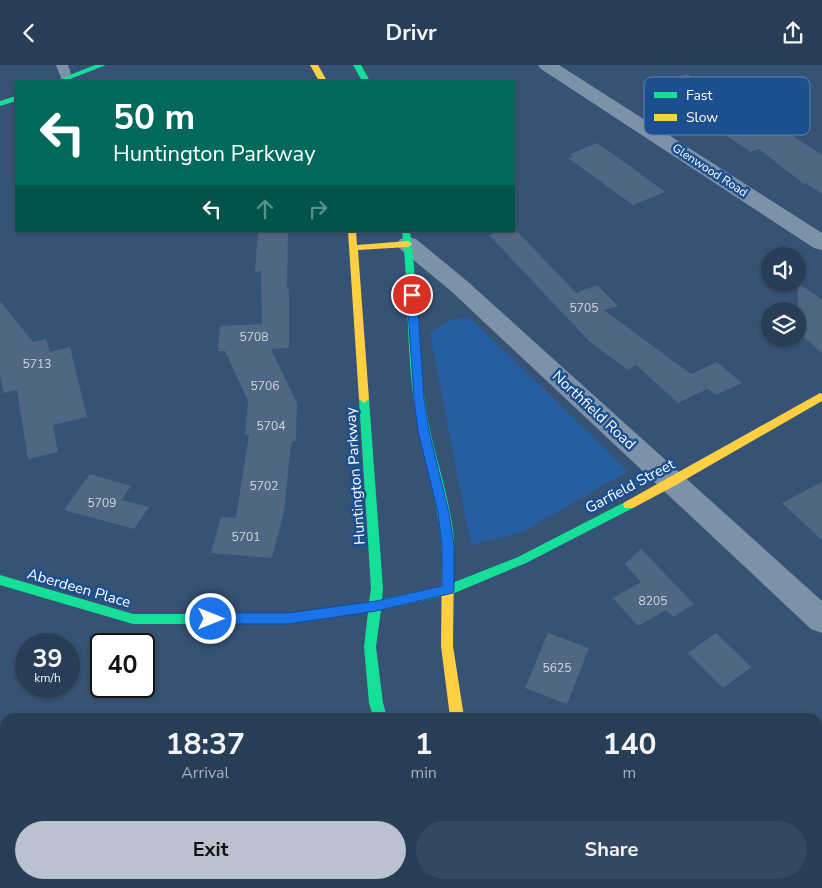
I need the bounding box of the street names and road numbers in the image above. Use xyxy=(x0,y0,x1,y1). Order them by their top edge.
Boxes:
street label: Glenwood Road xyxy=(669,140,751,200)
street label: Northfield Road xyxy=(548,366,640,454)
street label: Huntington Parkway xyxy=(340,406,370,546)
street label: Garfield Street xyxy=(582,454,679,518)
street label: Aberdeen Place xyxy=(25,564,133,612)

